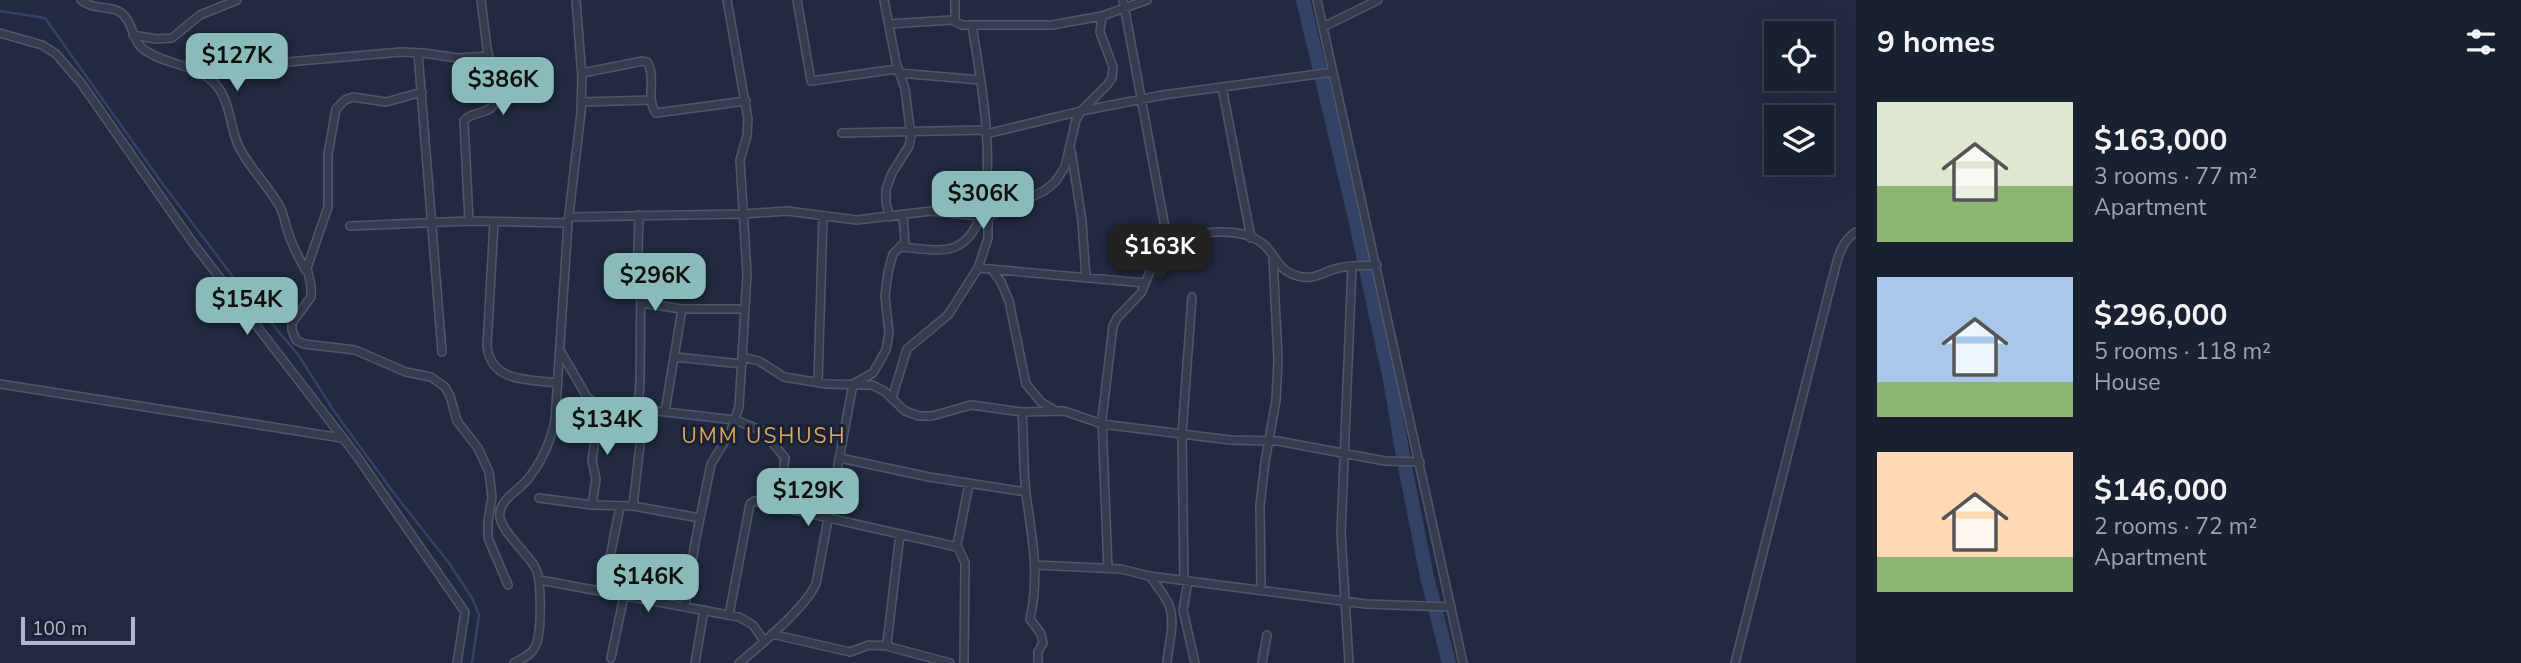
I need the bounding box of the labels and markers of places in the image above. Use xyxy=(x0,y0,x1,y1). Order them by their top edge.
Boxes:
pin: $127K xyxy=(188,34,286,93)
pin: $386K xyxy=(454,58,552,117)
pin: $306K xyxy=(934,172,1032,231)
pin: $163K xyxy=(1111,224,1209,284)
pin: $296K xyxy=(606,254,704,313)
pin: $154K xyxy=(198,278,296,337)
pin: $134K xyxy=(558,398,656,457)
pin: $129K xyxy=(759,468,857,528)
pin: $146K xyxy=(599,554,697,614)

